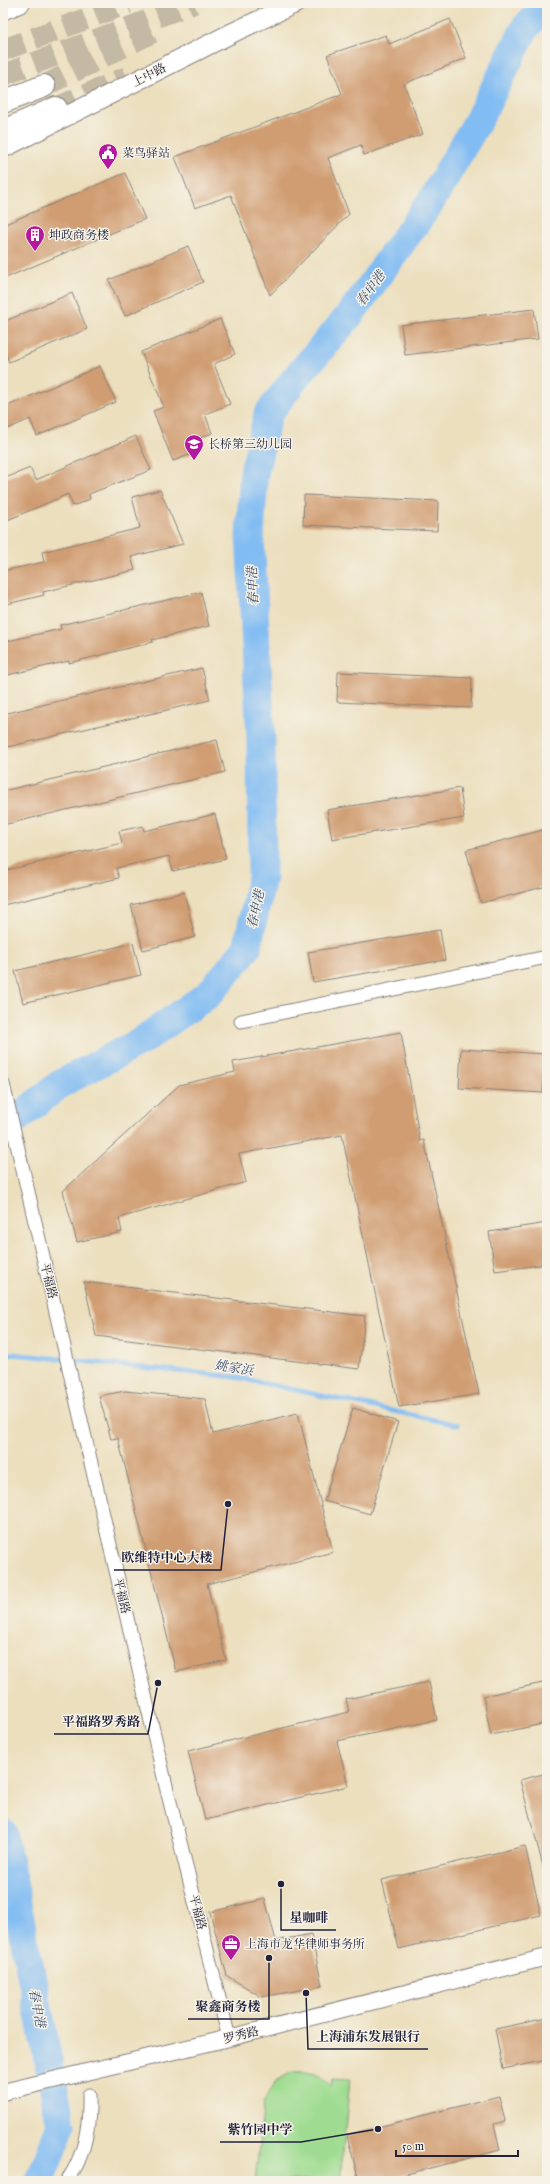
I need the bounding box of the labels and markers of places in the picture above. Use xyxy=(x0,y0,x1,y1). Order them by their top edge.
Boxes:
public building icon: 菜鸟驿站 xyxy=(97,142,119,170)
place label: 菜鸟驿站 xyxy=(122,146,170,161)
building icon: 坤政商务楼 xyxy=(24,224,46,252)
place label: 坤政商务楼 xyxy=(49,228,109,243)
school or university icon: 长桥第三幼儿园 xyxy=(183,433,205,461)
place label: 长桥第三幼儿园 xyxy=(208,437,292,452)
callout: 欧维特中心大楼 xyxy=(114,1545,221,1570)
callout: 平福路罗秀路 xyxy=(54,1709,148,1734)
callout: 星咖啡 xyxy=(281,1905,336,1930)
office icon: 上海市龙华律师事务所 xyxy=(220,1933,242,1961)
place label: 上海市龙华律师事务所 xyxy=(245,1937,365,1952)
callout: 聚鑫商务楼 xyxy=(188,1994,269,2019)
callout: 上海浦东发展银行 xyxy=(308,2024,428,2049)
callout: 紫竹园中学 xyxy=(220,2117,301,2142)

